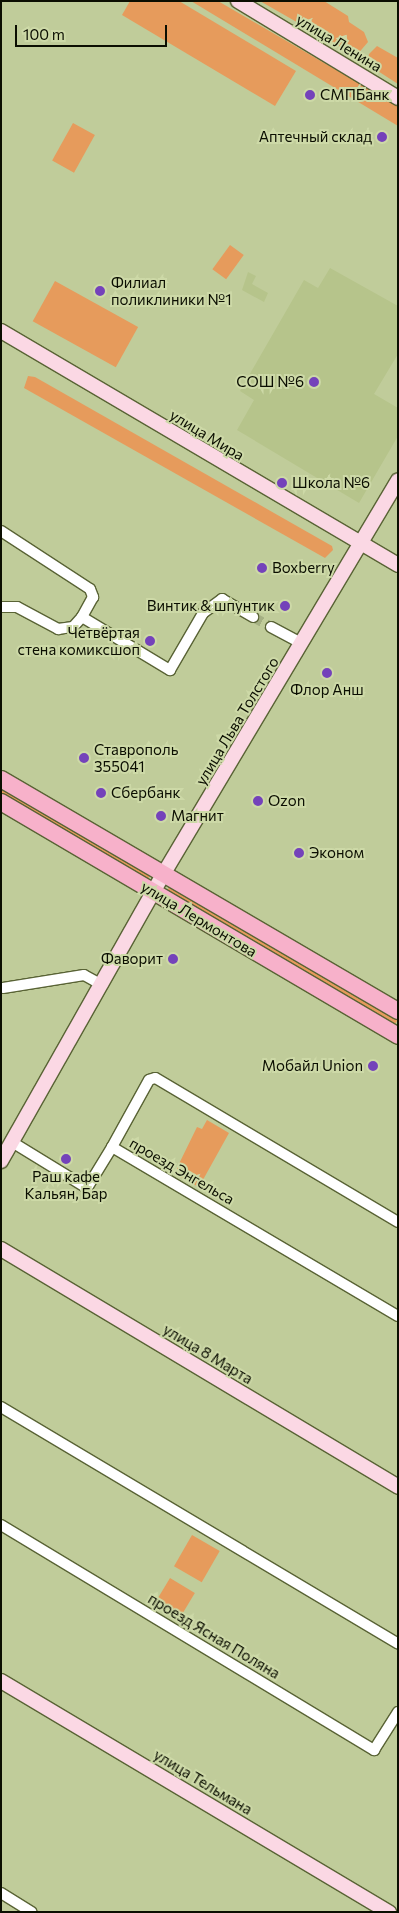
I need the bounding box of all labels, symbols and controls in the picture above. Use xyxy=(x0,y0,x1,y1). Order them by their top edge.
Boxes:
street label: улица Ленина xyxy=(293,10,385,76)
scale bar xyxy=(18,15,170,47)
text: 100 m xyxy=(23,25,65,43)
place label: СМПБанк xyxy=(320,86,390,104)
marker: СМПБанк xyxy=(304,89,316,101)
place label: Аптечный склад xyxy=(259,128,372,146)
marker: Аптечный склад xyxy=(376,131,388,143)
place label: Филиал поликлиники №1 xyxy=(111,273,232,308)
marker: Филиал поликлиники №1 xyxy=(93,284,107,298)
place label: СОШ №6 xyxy=(236,373,304,391)
marker: СОШ №6 xyxy=(308,376,320,388)
street label: улица Мира xyxy=(167,406,247,464)
place label: Школа №6 xyxy=(292,474,370,492)
marker: Школа №6 xyxy=(276,477,288,489)
place label: Boxberry xyxy=(272,559,335,577)
marker: Boxberry xyxy=(256,562,268,574)
place label: Винтик & шпунтик xyxy=(147,597,275,615)
marker: Винтик & шпунтик xyxy=(279,600,291,612)
place label: Четвёртая стена комиксшоп xyxy=(18,623,140,658)
marker: Четвёртая стена комиксшоп xyxy=(144,635,156,647)
street label: улица Льва Толстого xyxy=(192,654,282,788)
marker: Флор Анш xyxy=(321,667,333,679)
place label: Флор Анш xyxy=(290,681,364,699)
place label: Ставрополь 355041 xyxy=(94,740,178,775)
marker: Ставрополь 355041 xyxy=(78,752,90,764)
place label: Сбербанк xyxy=(111,784,180,802)
marker: Сбербанк xyxy=(95,787,107,799)
place label: Ozon xyxy=(268,792,305,810)
marker: Ozon xyxy=(252,795,264,807)
place label: Магнит xyxy=(171,807,224,825)
marker: Магнит xyxy=(155,810,167,822)
place label: Эконом xyxy=(309,844,364,862)
marker: Эконом xyxy=(293,847,305,859)
street label: улица Лермонтова xyxy=(138,877,260,961)
place label: Фаворит xyxy=(101,950,163,968)
marker: Фаворит xyxy=(167,953,179,965)
place label: Мобайл Union xyxy=(262,1057,363,1075)
marker: Мобайл Union xyxy=(367,1060,379,1072)
street label: проезд Энгельса xyxy=(126,1134,238,1208)
marker: Раш кафе Кальян, Бар xyxy=(60,1153,72,1165)
place label: Раш кафе Кальян, Бар xyxy=(25,1167,107,1202)
street label: улица 8 Марта xyxy=(160,1320,256,1388)
street label: проезд Ясная Поляна xyxy=(145,1590,283,1682)
street label: улица Тельмана xyxy=(151,1746,255,1818)

